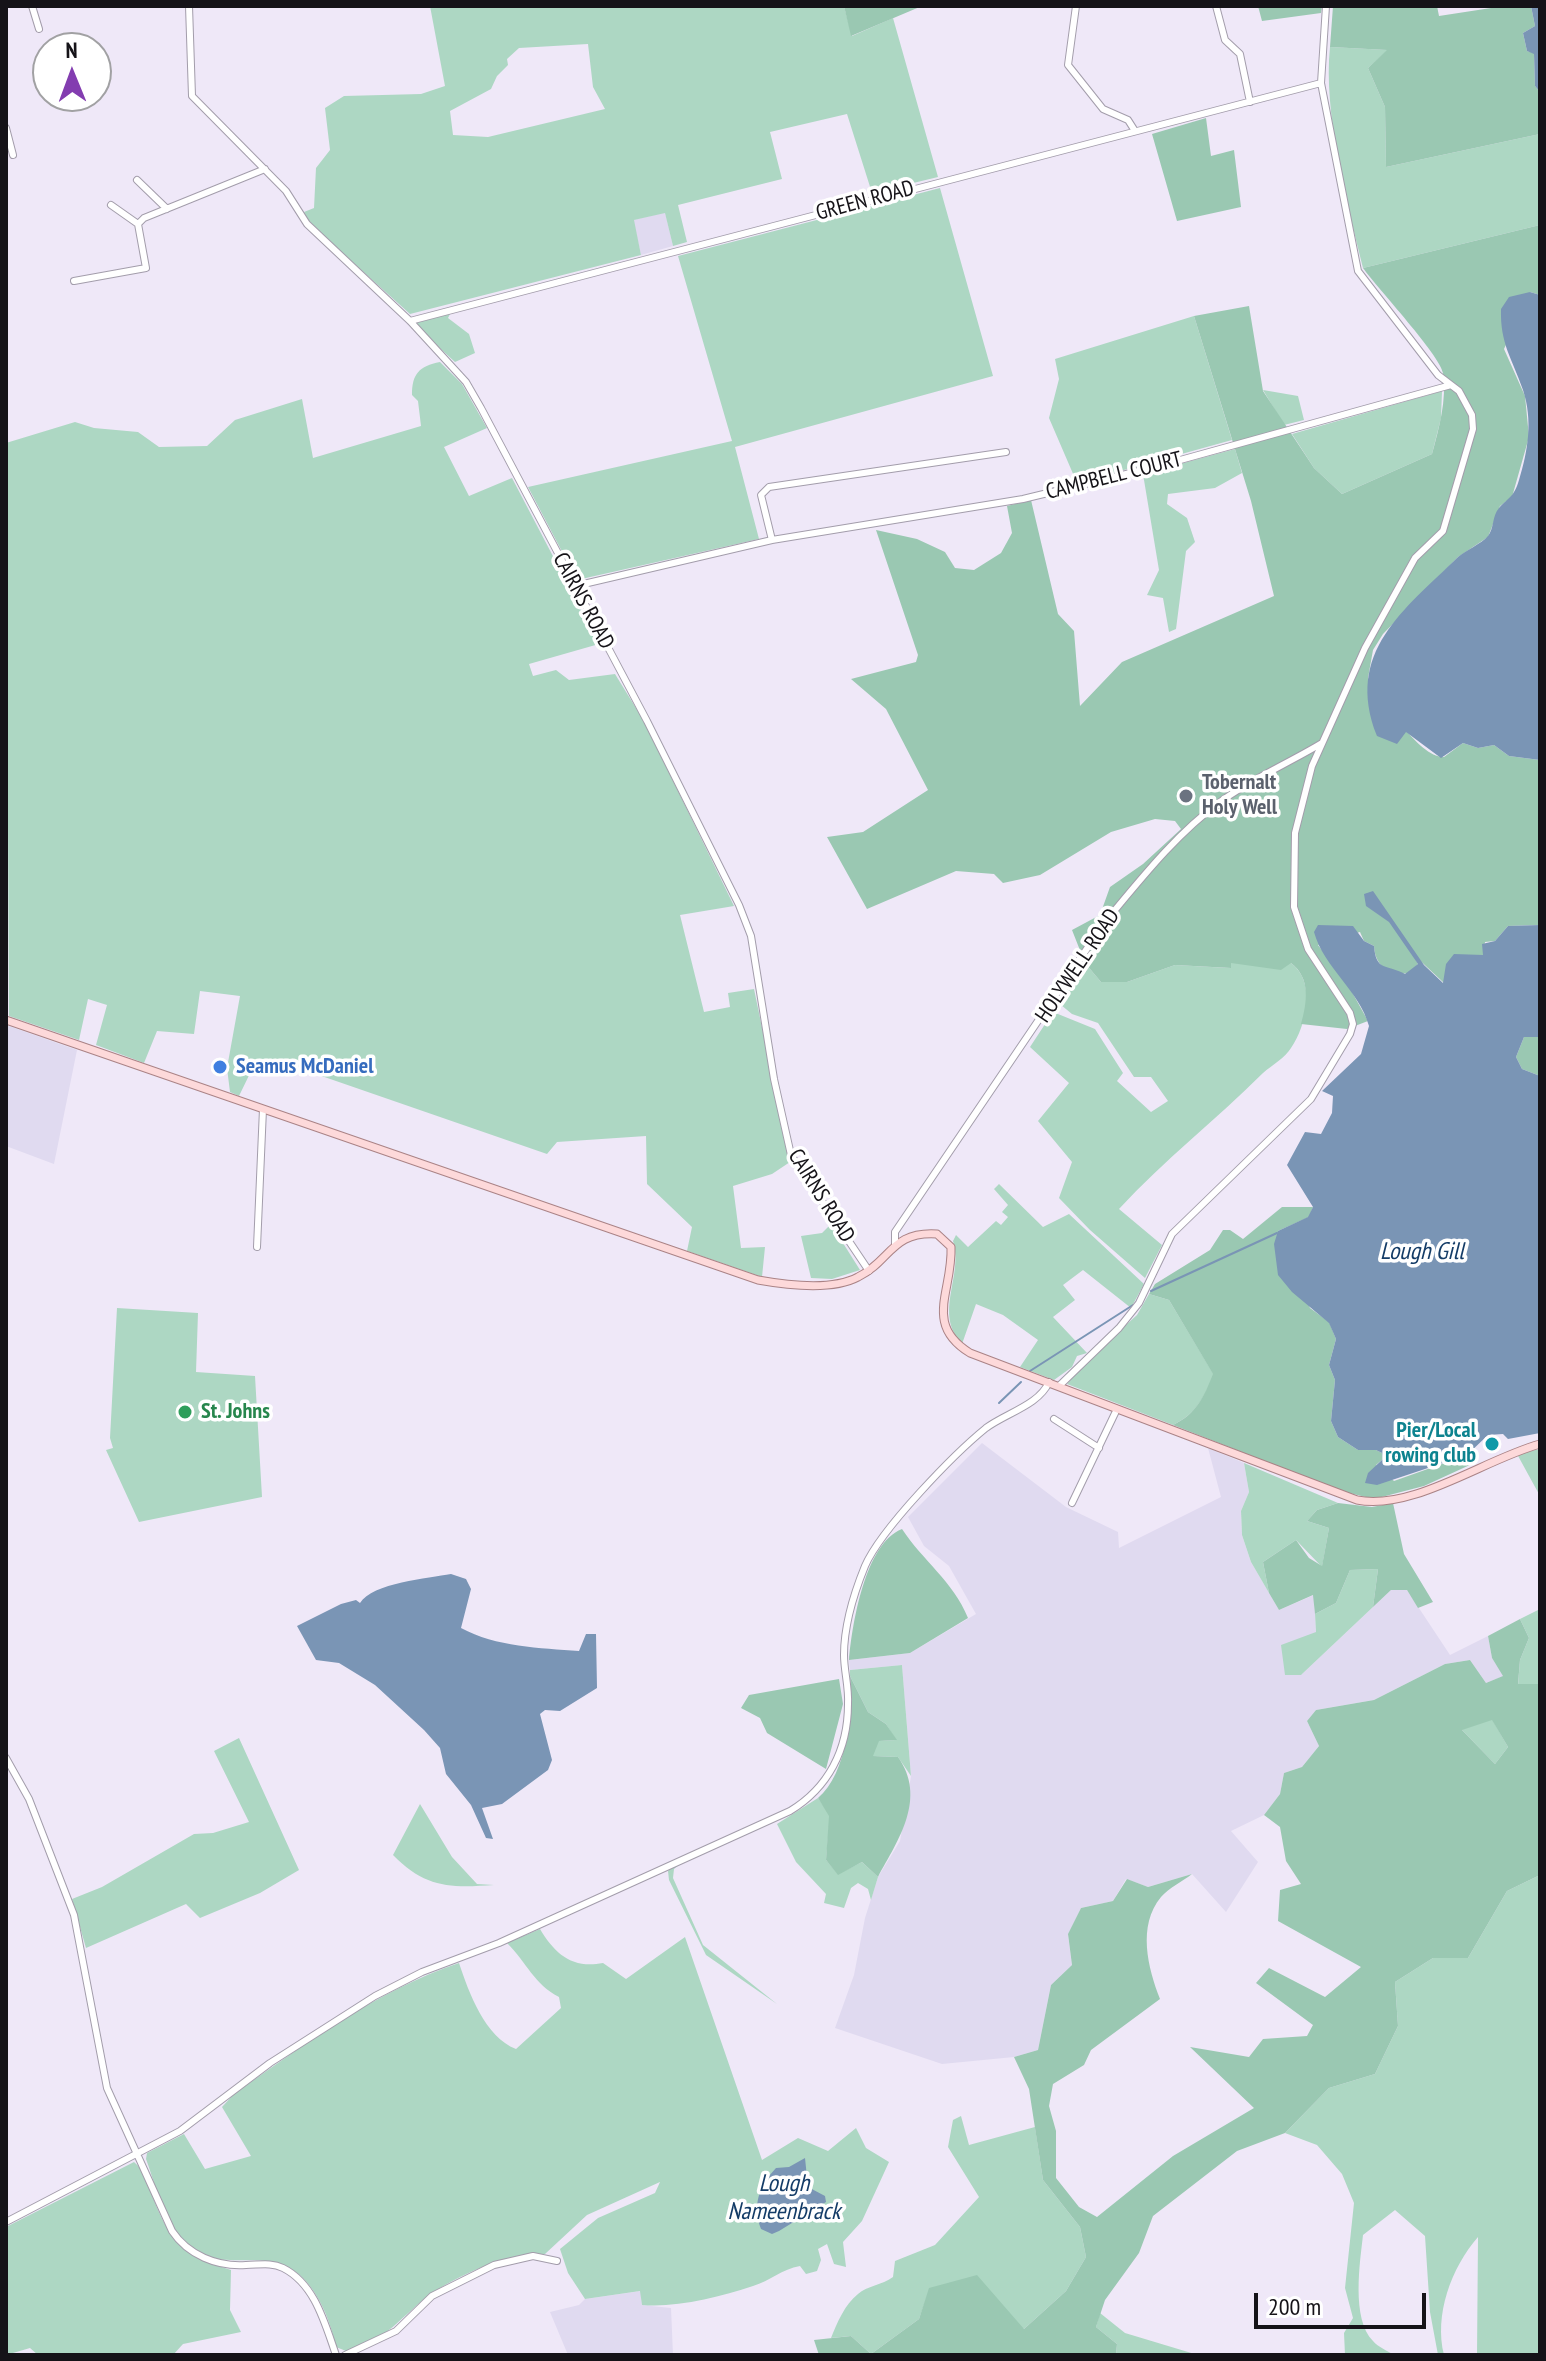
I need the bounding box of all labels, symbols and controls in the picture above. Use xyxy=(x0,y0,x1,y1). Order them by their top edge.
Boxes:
north arrow xyxy=(32,32,112,112)
text: N xyxy=(65,36,78,64)
street label: GREEN ROAD xyxy=(813,175,917,227)
street label: CAMPBELL COURT xyxy=(1043,446,1185,506)
street label: CAIRNS ROAD xyxy=(547,548,619,654)
place label: Tobernalt Holy Well xyxy=(1202,770,1277,822)
marker: Tobernalt Holy Well xyxy=(1177,787,1195,805)
street label: HOLYWELL ROAD xyxy=(1030,904,1126,1028)
place label: Seamus McDaniel xyxy=(236,1054,374,1080)
marker: Seamus McDaniel xyxy=(211,1058,229,1076)
street label: CAIRNS ROAD xyxy=(782,1144,860,1248)
water label: Lough Gill xyxy=(1380,1238,1464,1266)
place label: St. Johns xyxy=(201,1399,270,1425)
marker: St. Johns xyxy=(176,1403,194,1421)
place label: Pier/Local rowing club xyxy=(1385,1418,1476,1470)
marker: Pier/Local rowing club xyxy=(1483,1435,1501,1453)
water label: Lough Nameenbrack xyxy=(728,2170,840,2226)
scale bar xyxy=(1258,2277,1430,2327)
text: 200 m xyxy=(1268,2291,1321,2322)

